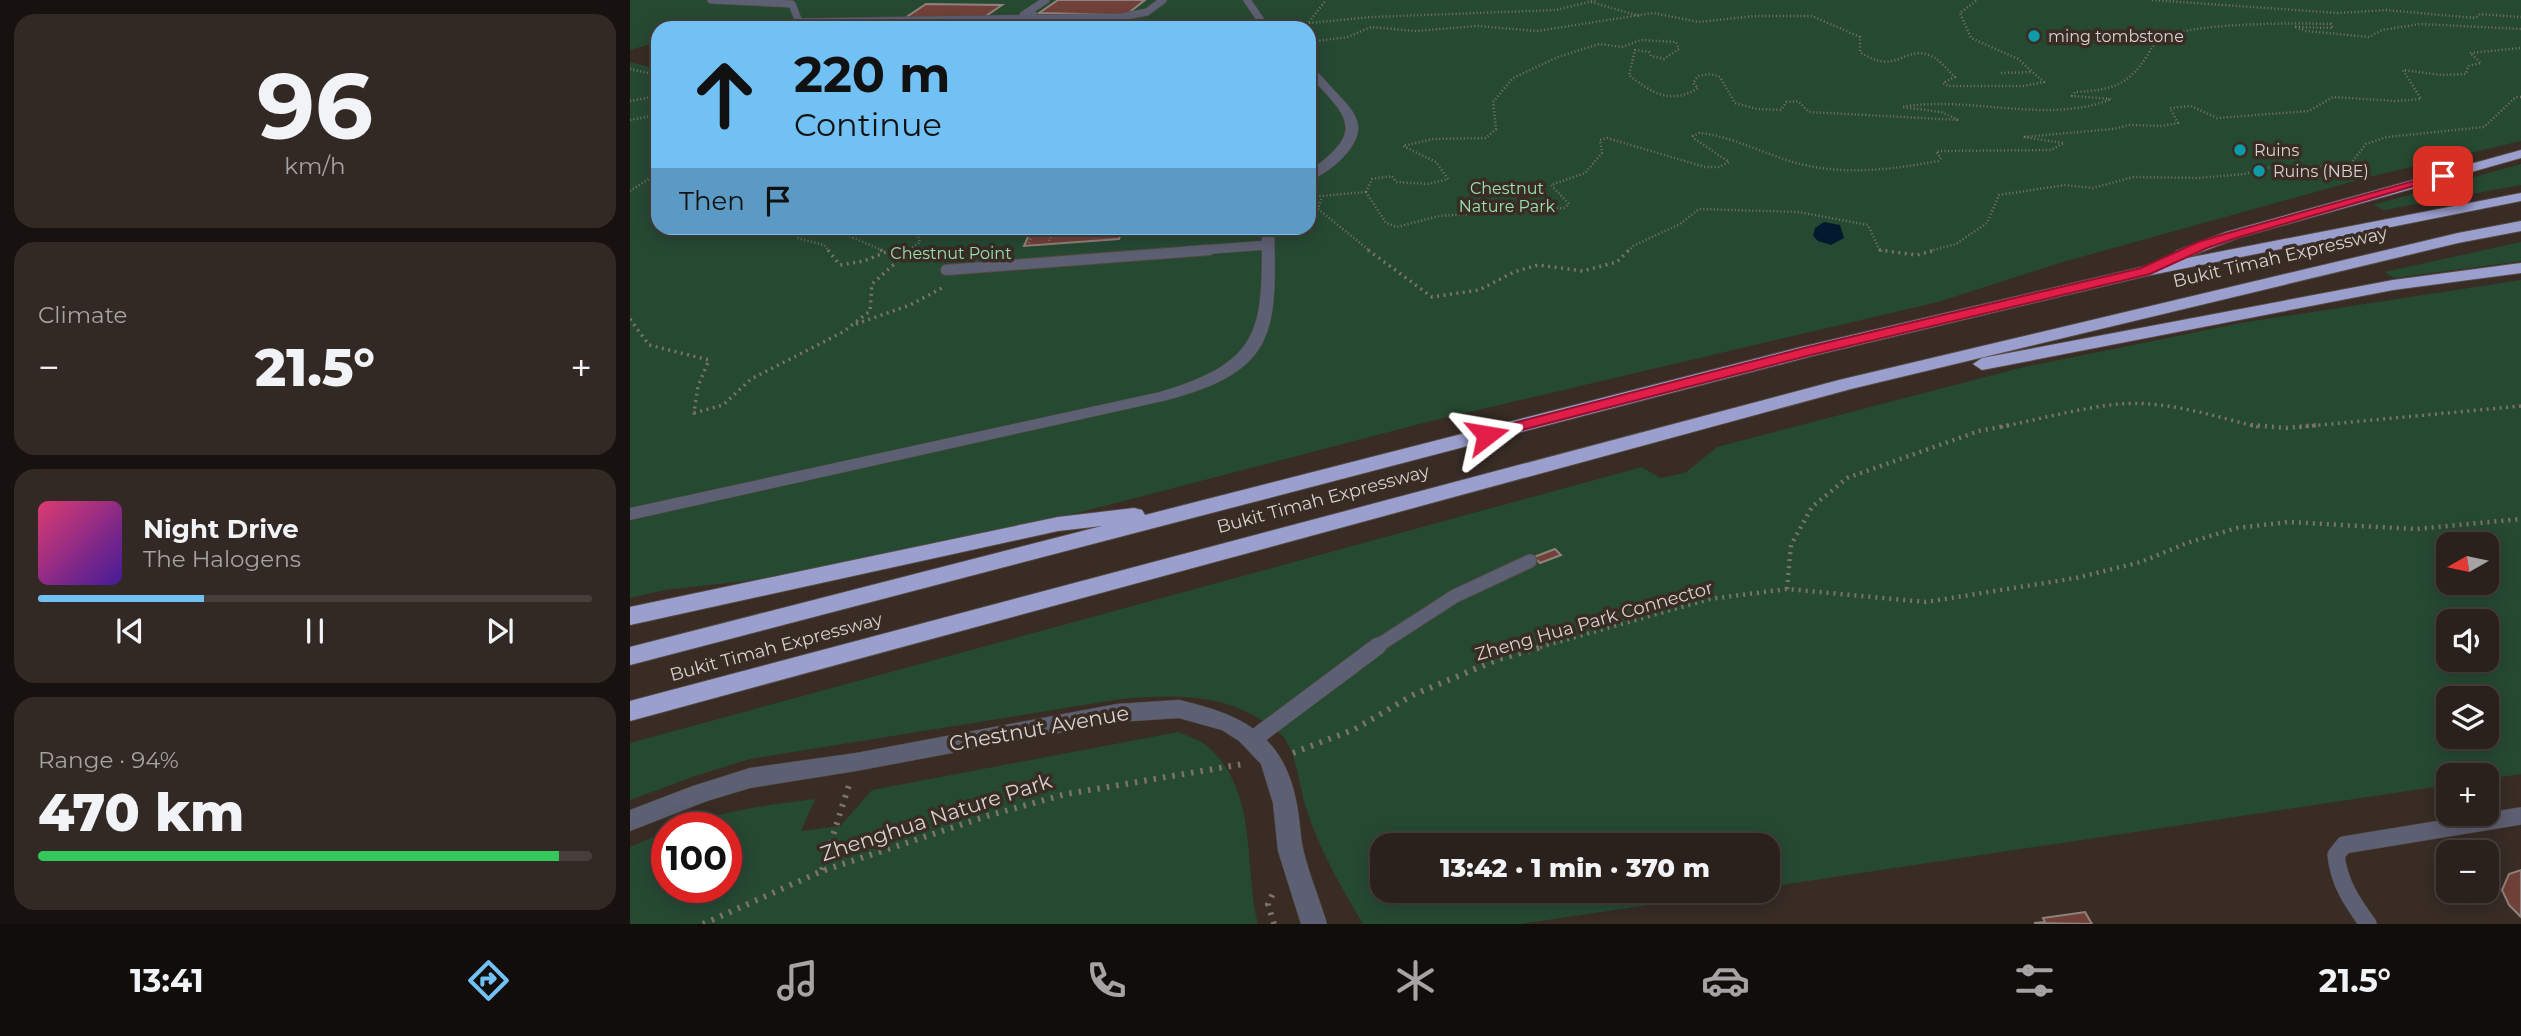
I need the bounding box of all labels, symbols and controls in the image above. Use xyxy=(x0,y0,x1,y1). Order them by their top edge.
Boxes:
place label: ming tombstone xyxy=(2048,27,2184,46)
marker: ming tombstone xyxy=(2026,28,2042,44)
text: 220 m xyxy=(794,45,950,104)
icon: ahead xyxy=(679,49,770,140)
text: 96 xyxy=(257,51,373,162)
text: Continue xyxy=(794,105,942,144)
place label: Ruins xyxy=(2254,141,2299,160)
marker: Ruins xyxy=(2232,142,2248,158)
pin xyxy=(2413,146,2473,206)
text: km/h xyxy=(284,152,346,180)
icon: arrive xyxy=(2424,157,2462,195)
place label: Ruins (NBE) xyxy=(2273,162,2369,181)
marker: Ruins (NBE) xyxy=(2251,163,2267,179)
park label: Chestnut Nature Park xyxy=(1459,179,1556,216)
icon: arrive xyxy=(759,182,797,220)
text: Then xyxy=(679,185,745,217)
street label: Bukit Timah Expressway xyxy=(2171,222,2390,292)
park label: Chestnut Point xyxy=(890,244,1012,263)
text: Climate xyxy=(38,301,127,329)
text: 21.5° xyxy=(255,336,375,399)
text: − xyxy=(38,344,60,391)
text: + xyxy=(570,344,592,391)
position arrow xyxy=(1450,398,1524,472)
street label: Bukit Timah Expressway xyxy=(1214,460,1432,538)
text: Night Drive xyxy=(143,513,299,545)
north arrow xyxy=(2436,532,2499,595)
map controls xyxy=(2436,532,2499,903)
text: The Halogens xyxy=(143,545,301,573)
street label: Zheng Hua Park Connector xyxy=(1473,576,1715,666)
street label: Bukit Timah Expressway xyxy=(667,608,885,686)
button: sound xyxy=(2436,609,2499,672)
icon: previous xyxy=(111,612,149,650)
icon: pause xyxy=(296,612,334,650)
icon: next xyxy=(481,612,519,650)
button: layers xyxy=(2436,686,2499,749)
street label: Chestnut Avenue xyxy=(947,700,1131,756)
text: Range · 94% xyxy=(38,746,179,774)
button: + xyxy=(2436,763,2499,826)
street label: Zhenghua Nature Park xyxy=(817,768,1055,866)
text: 470 km xyxy=(38,781,244,844)
speed limit sign: 100 xyxy=(651,812,742,903)
button: − xyxy=(2436,840,2499,903)
text: 13:42 · 1 min · 370 m xyxy=(1440,852,1710,884)
icon: directions xyxy=(464,956,513,1005)
icon: music xyxy=(773,956,822,1005)
icon: phone xyxy=(1082,956,1131,1005)
icon: climate xyxy=(1391,956,1440,1005)
icon: car xyxy=(1701,956,1750,1005)
icon: filters xyxy=(2010,956,2059,1005)
text: 13:41 xyxy=(130,961,204,1000)
text: 21.5° xyxy=(2319,961,2391,1000)

